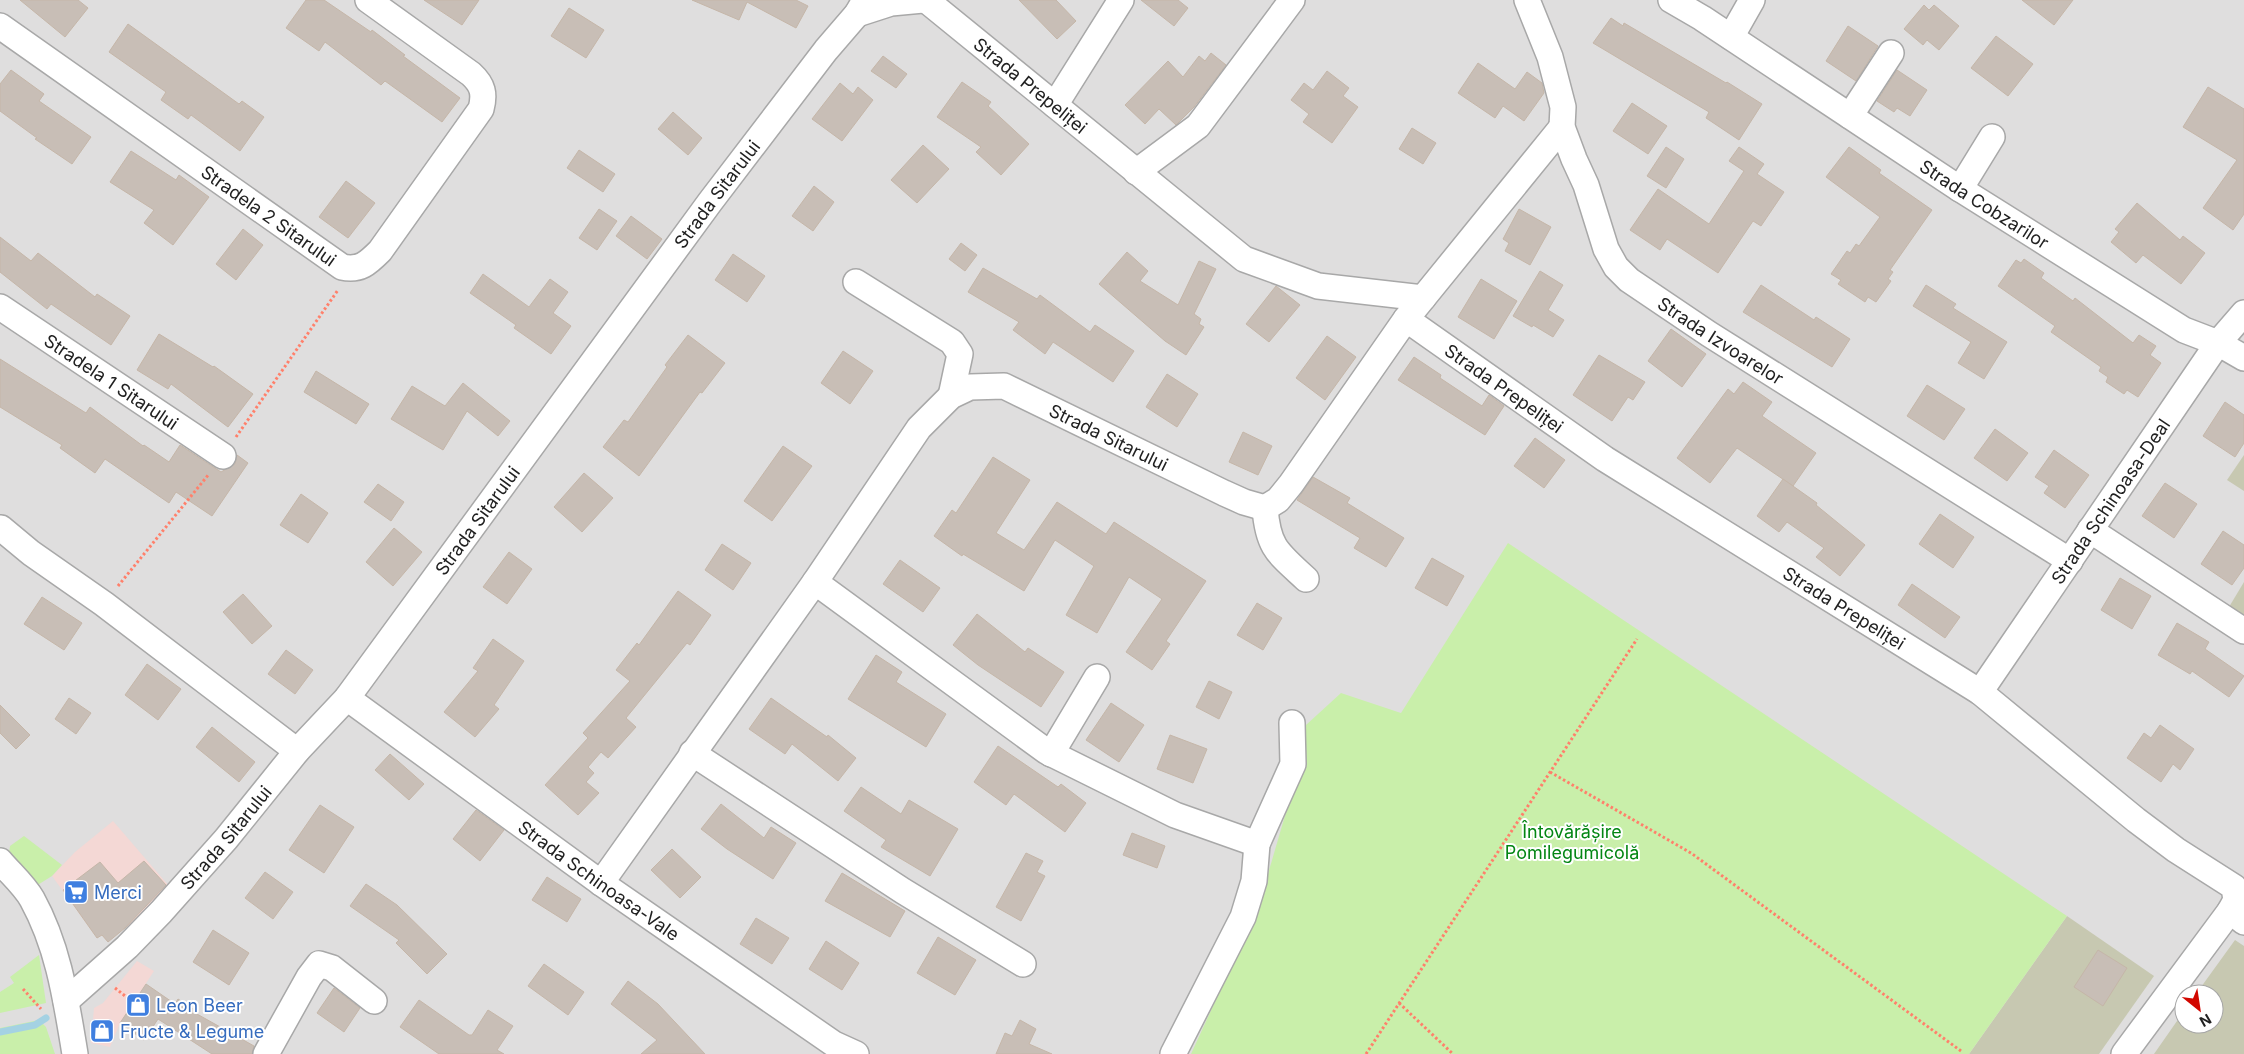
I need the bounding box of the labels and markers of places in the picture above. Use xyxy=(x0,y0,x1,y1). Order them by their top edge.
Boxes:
supermarket icon: Merci xyxy=(63,879,89,905)
place label: Merci xyxy=(94,882,142,903)
shop icon: Leon Beer xyxy=(125,992,151,1018)
place label: Leon Beer xyxy=(156,995,243,1016)
shop icon: Fructe & Legume xyxy=(89,1018,115,1044)
place label: Fructe & Legume xyxy=(120,1021,264,1042)

